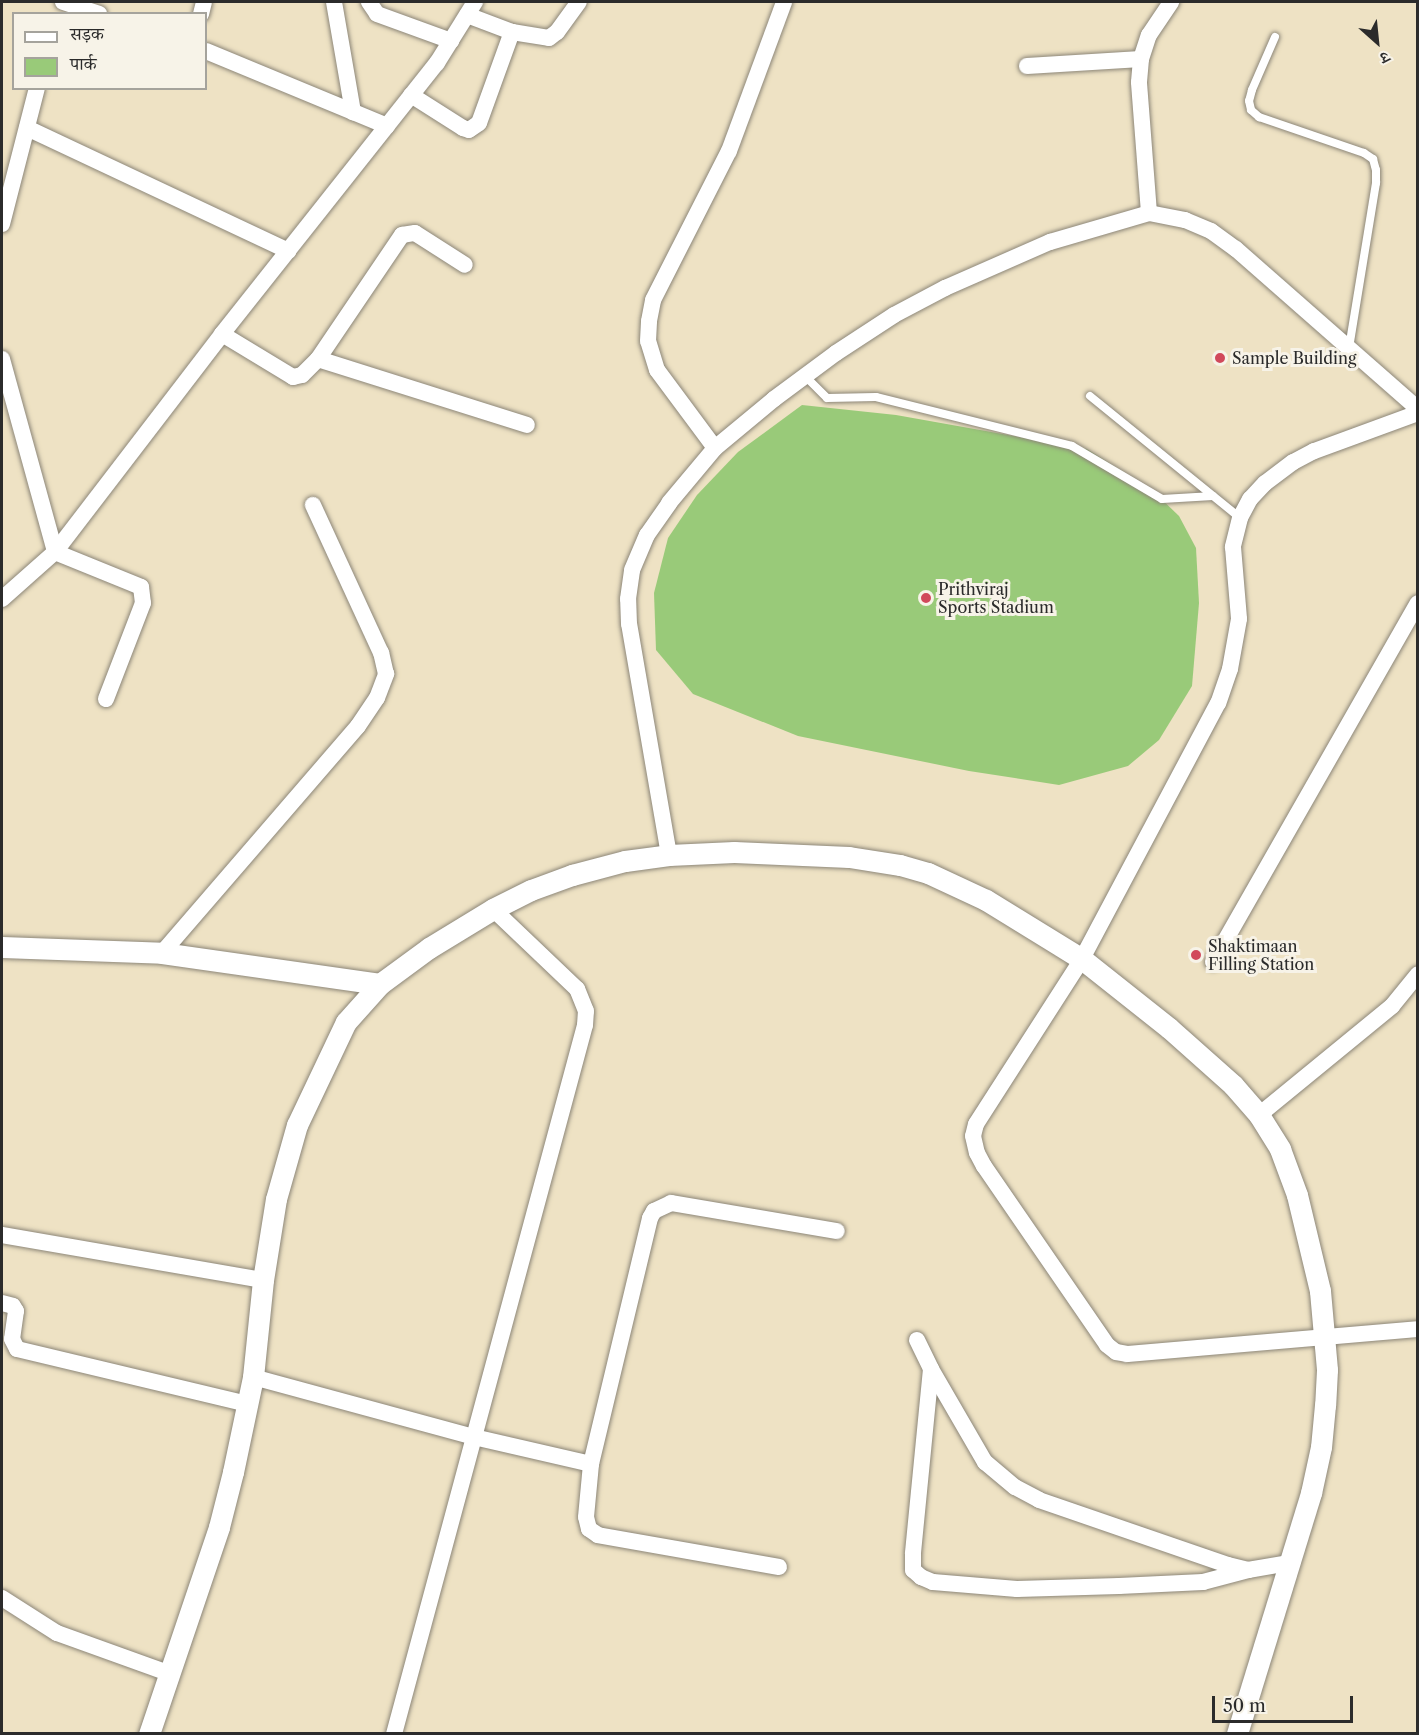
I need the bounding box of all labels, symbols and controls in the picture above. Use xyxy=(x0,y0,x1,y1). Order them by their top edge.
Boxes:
legend xyxy=(12,12,207,90)
north arrow xyxy=(1347,12,1407,72)
text: सड़क xyxy=(70,23,104,45)
text: उ xyxy=(1377,47,1393,69)
text: पार्क xyxy=(70,53,97,75)
place label: Sample Building xyxy=(1232,348,1356,368)
marker: Sample Building xyxy=(1213,351,1227,365)
place label: Prithviraj Sports Stadium xyxy=(938,579,1054,617)
marker: Prithviraj Sports Stadium xyxy=(919,591,933,605)
place label: Shaktimaan Filling Station xyxy=(1208,936,1314,974)
marker: Shaktimaan Filling Station xyxy=(1189,948,1203,962)
scale bar xyxy=(1215,1684,1356,1722)
text: 50 m xyxy=(1223,1695,1266,1717)

